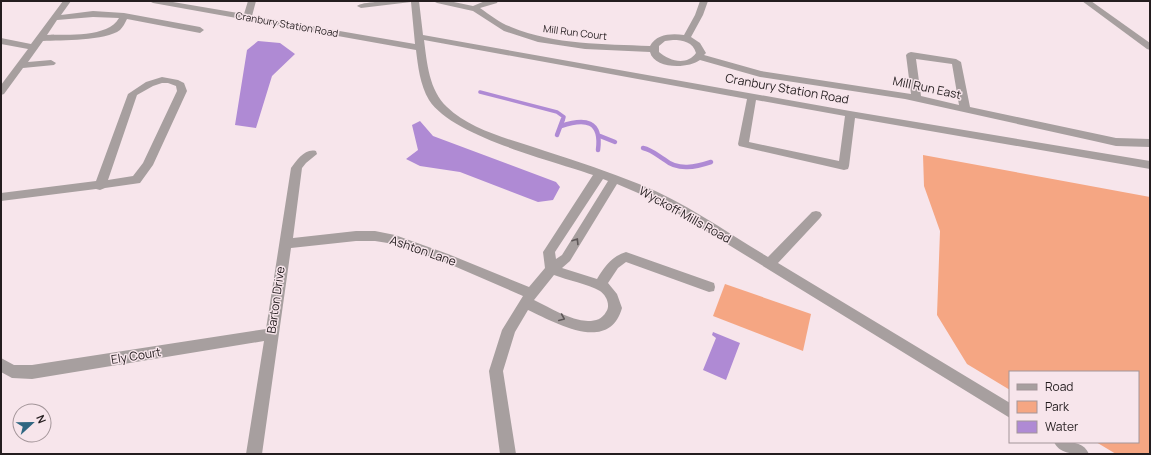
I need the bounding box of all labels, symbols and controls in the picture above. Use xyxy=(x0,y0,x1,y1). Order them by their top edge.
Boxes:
street label: Cranbury Station Road xyxy=(234,8,340,40)
street label: Mill Run Court xyxy=(542,21,608,43)
street label: Cranbury Station Road xyxy=(724,69,850,108)
street label: Mill Run East xyxy=(891,72,963,103)
street label: Wyckoff Mills Road xyxy=(636,182,734,247)
street label: Ashton Lane xyxy=(388,231,459,270)
one-way arrow xyxy=(572,238,579,245)
street label: Barton Drive xyxy=(262,265,289,335)
one-way arrow xyxy=(558,313,565,321)
street label: Ely Court xyxy=(110,343,162,368)
legend xyxy=(1009,371,1139,443)
text: Road xyxy=(1045,378,1073,395)
text: Park xyxy=(1045,398,1070,415)
north arrow xyxy=(12,403,52,443)
text: N xyxy=(33,413,50,426)
text: Water xyxy=(1045,418,1079,435)

